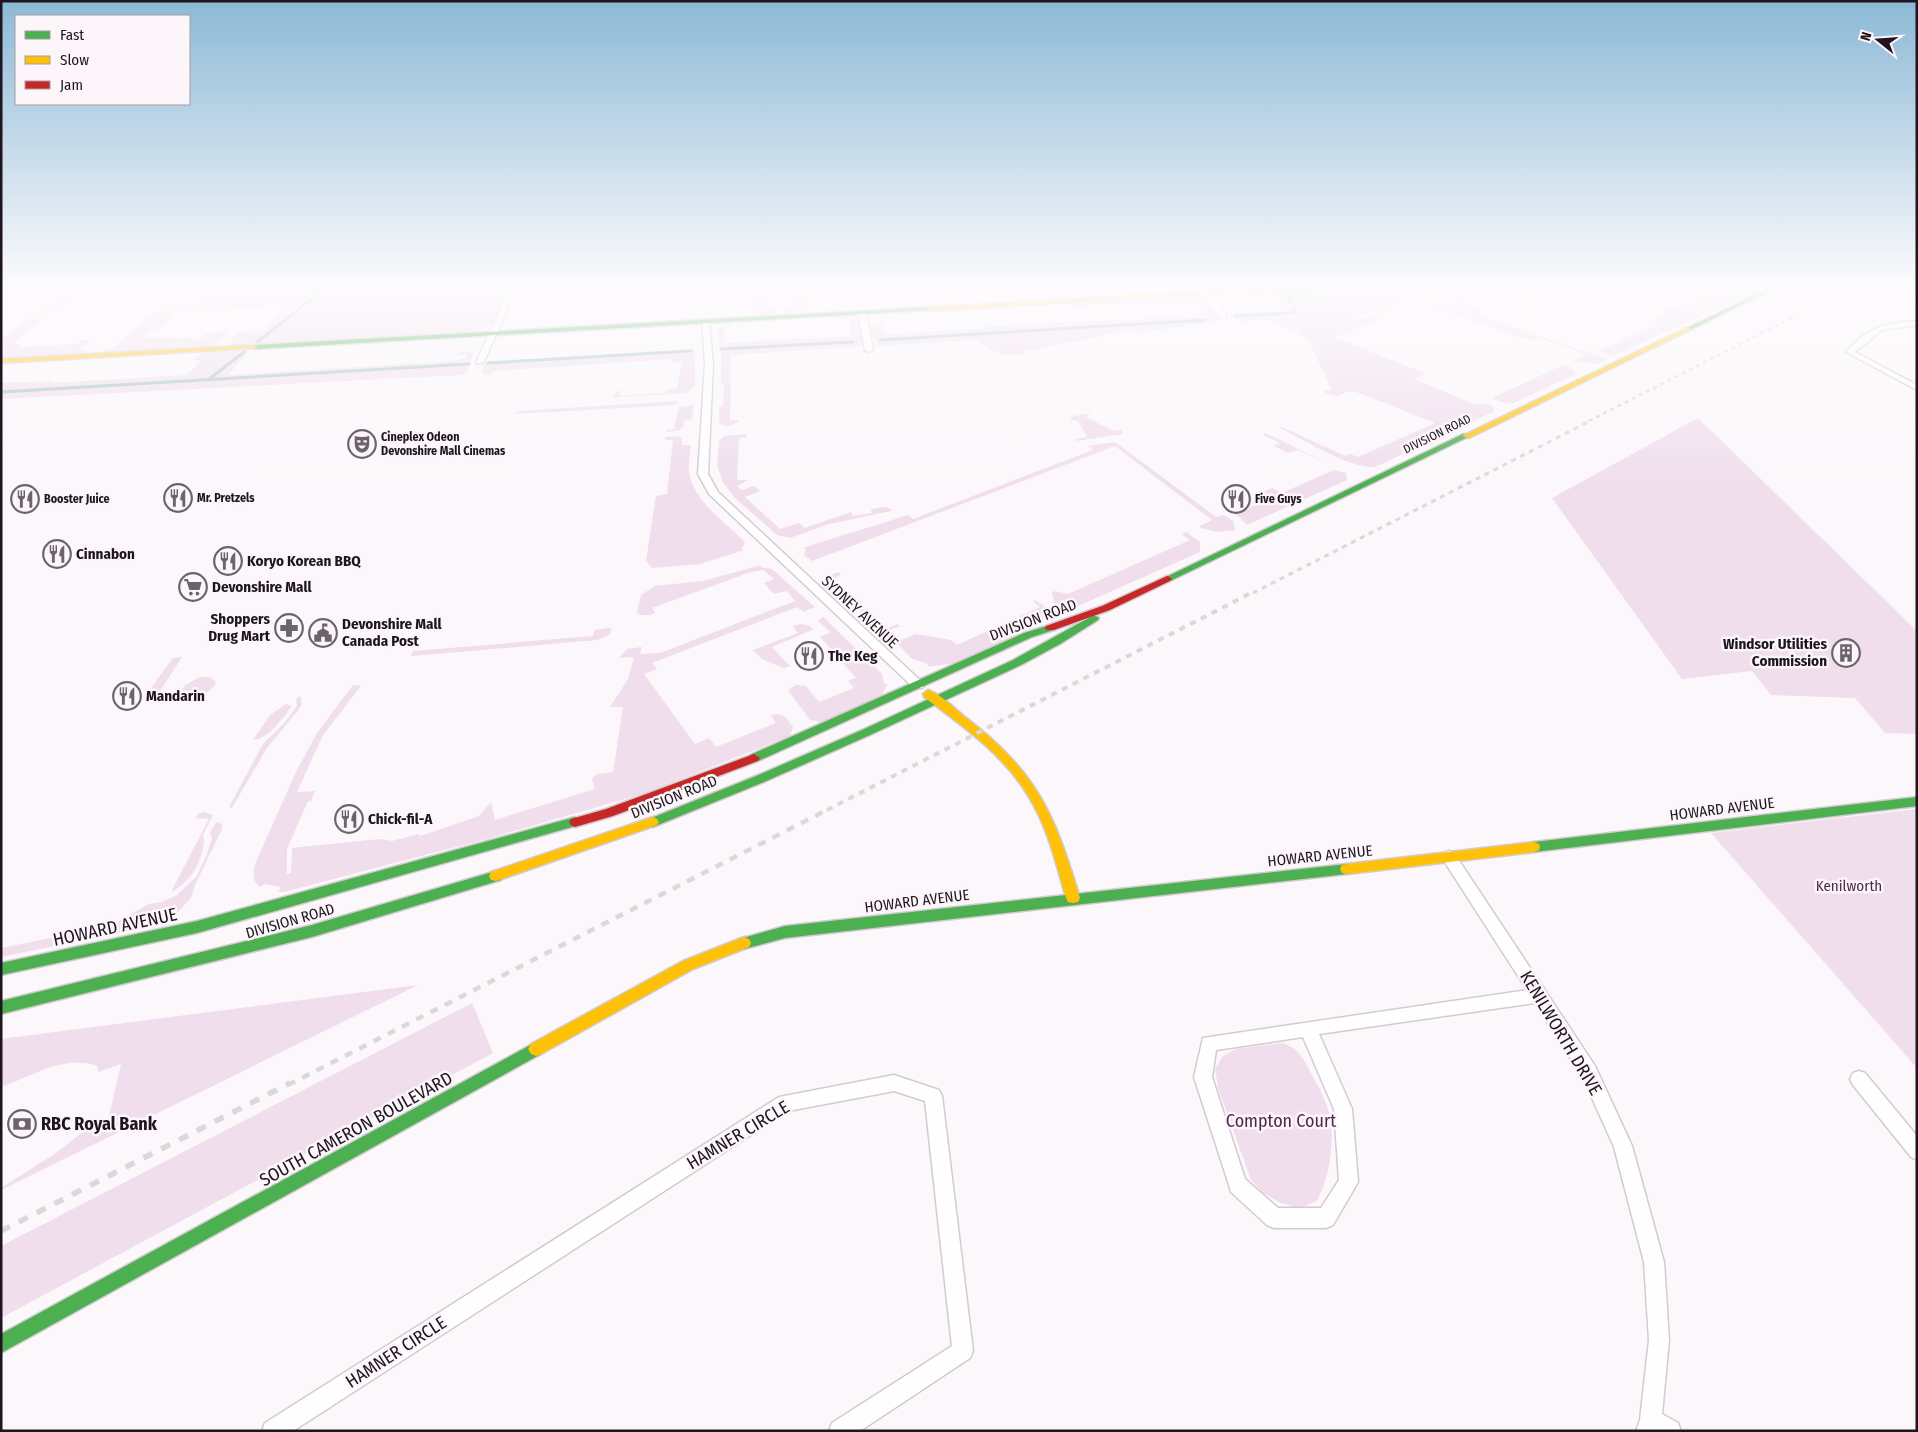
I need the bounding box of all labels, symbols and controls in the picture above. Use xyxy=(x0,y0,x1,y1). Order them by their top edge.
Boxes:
legend xyxy=(15,15,190,105)
north arrow xyxy=(1853,15,1903,65)
text: Fast xyxy=(60,26,84,44)
text: N xyxy=(1857,30,1875,43)
text: Slow xyxy=(60,51,89,69)
text: Jam xyxy=(60,76,83,94)
street label: DIVISION ROAD xyxy=(1401,412,1473,456)
theatre icon: Cineplex Odeon Devonshire Mall Cinemas xyxy=(347,429,377,459)
place label: Cineplex Odeon Devonshire Mall Cinemas xyxy=(381,430,506,458)
restaurant icon: Mr. Pretzels xyxy=(163,483,193,513)
restaurant icon: Booster Juice xyxy=(10,484,40,514)
restaurant icon: Five Guys xyxy=(1221,484,1251,514)
place label: Mr. Pretzels xyxy=(197,491,255,505)
place label: Booster Juice xyxy=(44,492,110,506)
place label: Five Guys xyxy=(1255,492,1302,506)
restaurant icon: Cinnabon xyxy=(42,539,72,569)
place label: Cinnabon xyxy=(76,545,135,563)
restaurant icon: Koryo Korean BBQ xyxy=(213,546,243,576)
place label: Koryo Korean BBQ xyxy=(247,552,361,570)
supermarket icon: Devonshire Mall xyxy=(178,572,208,602)
street label: SYDNEY AVENUE xyxy=(818,572,902,652)
place label: Devonshire Mall xyxy=(212,578,313,596)
street label: DIVISION ROAD xyxy=(987,595,1079,645)
place label: Shoppers Drug Mart xyxy=(208,610,271,645)
pharmacy icon: Shoppers Drug Mart xyxy=(274,613,304,643)
place label: Devonshire Mall Canada Post xyxy=(342,615,443,650)
public building icon: Devonshire Mall Canada Post xyxy=(308,618,338,648)
place label: Windsor Utilities Commission xyxy=(1723,635,1827,670)
building icon: Windsor Utilities Commission xyxy=(1831,638,1861,668)
restaurant icon: The Keg xyxy=(794,641,824,671)
place label: The Keg xyxy=(828,647,878,665)
restaurant icon: Mandarin xyxy=(112,681,142,711)
place label: Mandarin xyxy=(146,687,205,705)
street label: DIVISION ROAD xyxy=(628,772,720,822)
street label: HOWARD AVENUE xyxy=(1669,794,1775,824)
restaurant icon: Chick-fil-A xyxy=(334,804,364,834)
place label: Chick-fil-A xyxy=(368,810,433,828)
street label: HOWARD AVENUE xyxy=(1267,842,1373,870)
park label: Kenilworth xyxy=(1816,877,1882,895)
street label: HOWARD AVENUE xyxy=(864,886,970,916)
street label: DIVISION ROAD xyxy=(244,900,336,942)
street label: HOWARD AVENUE xyxy=(51,903,179,951)
street label: KENILWORTH DRIVE xyxy=(1515,967,1607,1099)
street label: SOUTH CAMERON BOULEVARD xyxy=(256,1067,456,1191)
street label: HAMNER CIRCLE xyxy=(683,1096,793,1174)
bank icon: RBC Royal Bank xyxy=(7,1109,37,1139)
park label: Compton Court xyxy=(1226,1110,1336,1132)
place label: RBC Royal Bank xyxy=(41,1113,158,1135)
street label: HAMNER CIRCLE xyxy=(342,1311,450,1393)

